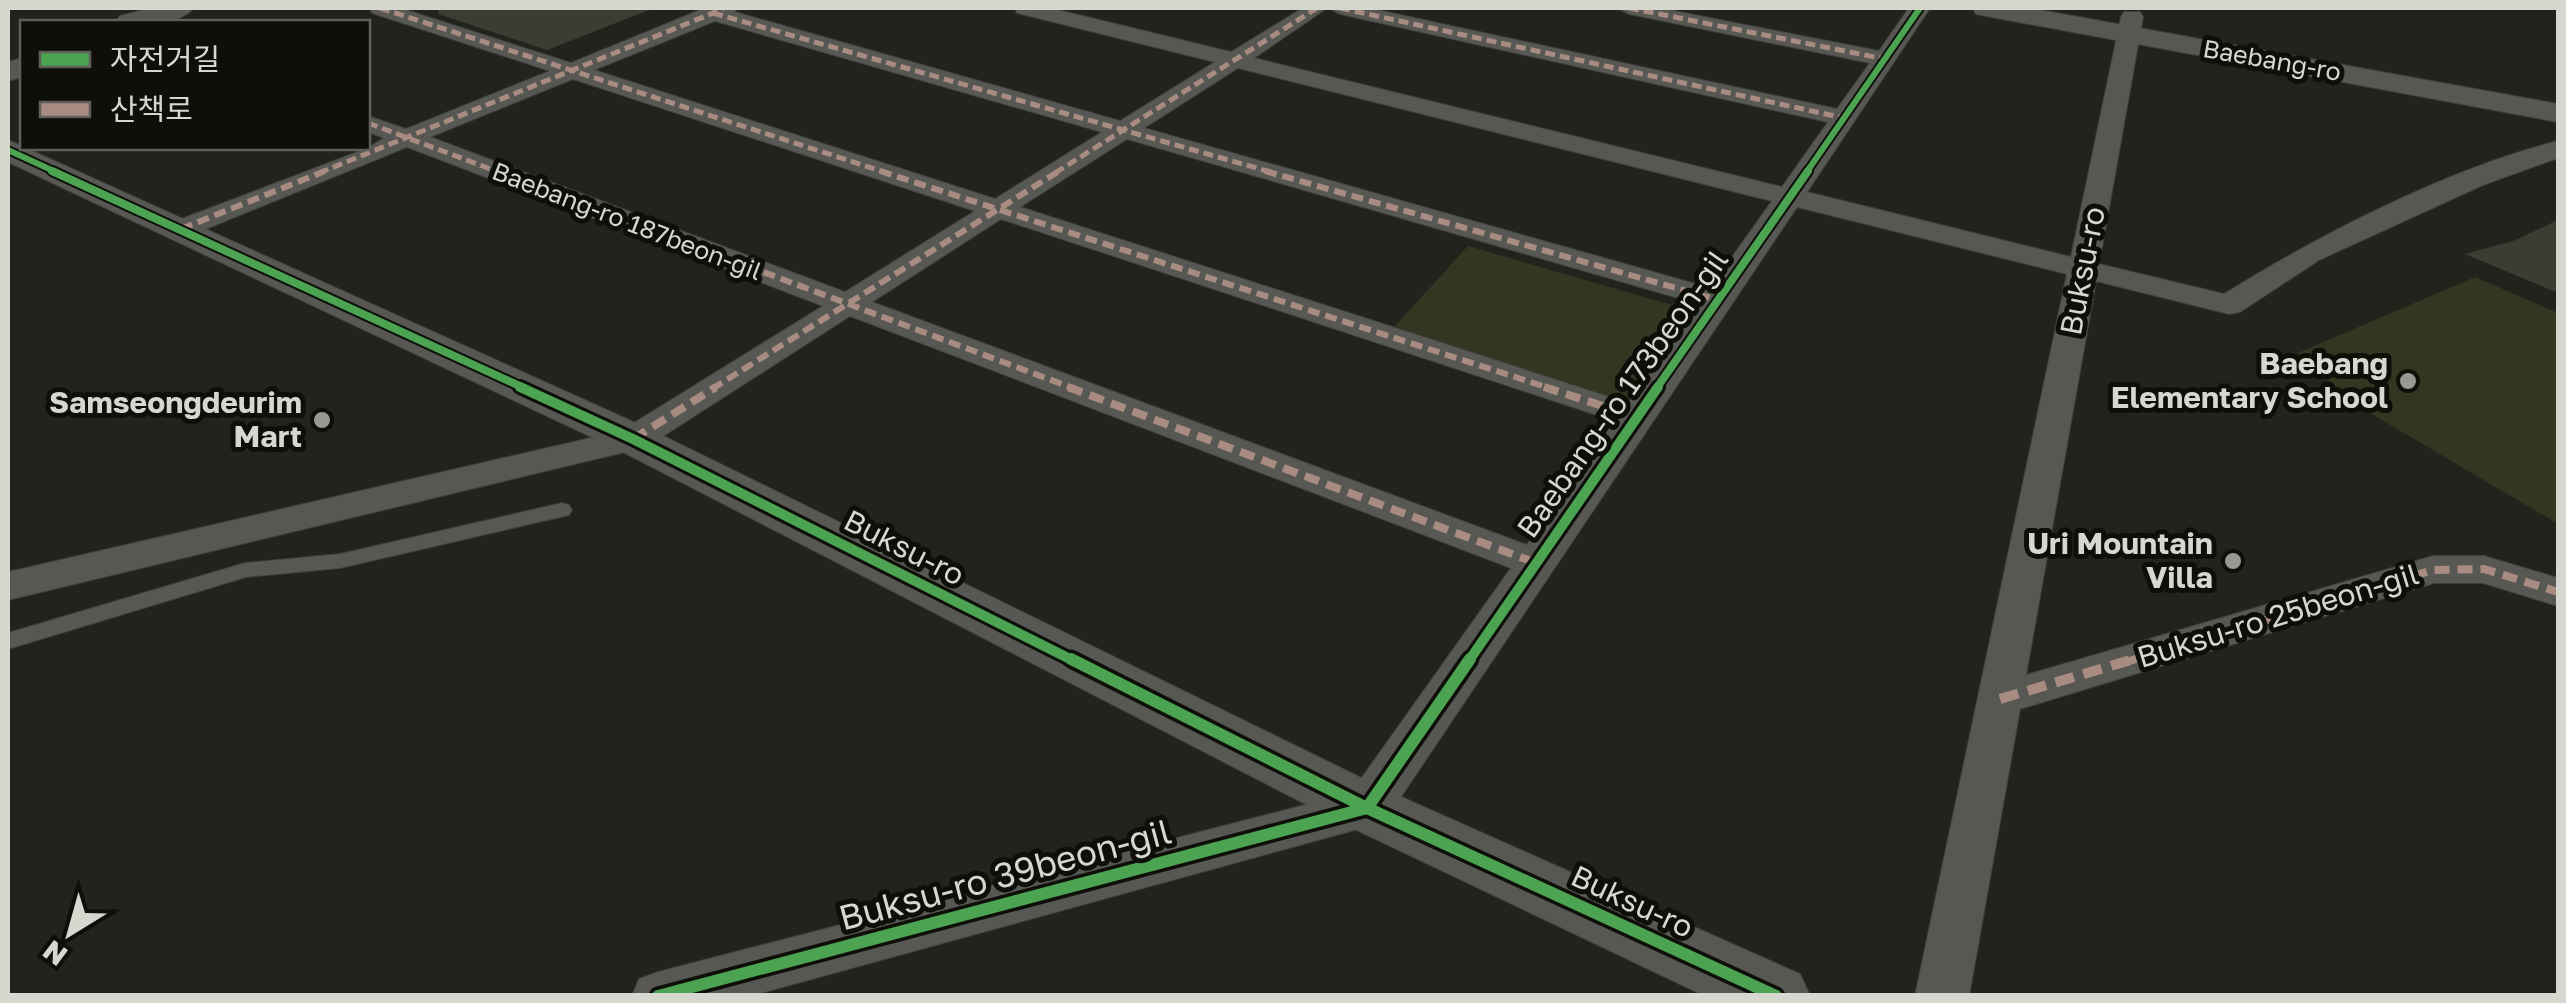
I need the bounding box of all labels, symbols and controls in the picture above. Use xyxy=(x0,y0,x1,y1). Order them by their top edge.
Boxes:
legend xyxy=(20,20,370,150)
street label: Baebang-ro xyxy=(2201,32,2344,87)
text: 자전거길 xyxy=(110,41,220,77)
text: 산책로 xyxy=(110,91,193,127)
street label: Baebang-ro 187beon-gil xyxy=(488,155,766,286)
street label: Buksu-ro xyxy=(2052,204,2112,338)
street label: Baebang-ro 173beon-gil xyxy=(1509,243,1735,544)
place label: Baebang Elementary School xyxy=(2111,345,2388,415)
marker: Baebang Elementary School xyxy=(2397,370,2419,392)
place label: Samseongdeurim Mart xyxy=(49,384,302,454)
marker: Samseongdeurim Mart xyxy=(311,409,333,431)
street label: Buksu-ro xyxy=(838,502,971,593)
place label: Uri Mountain Villa xyxy=(2027,525,2213,595)
marker: Uri Mountain Villa xyxy=(2222,550,2244,572)
street label: Buksu-ro 25beon-gil xyxy=(2133,555,2423,675)
street label: Buksu-ro 39beon-gil xyxy=(834,810,1175,939)
street label: Buksu-ro xyxy=(1566,857,1699,945)
north arrow xyxy=(20,883,120,983)
text: N xyxy=(36,934,73,973)

